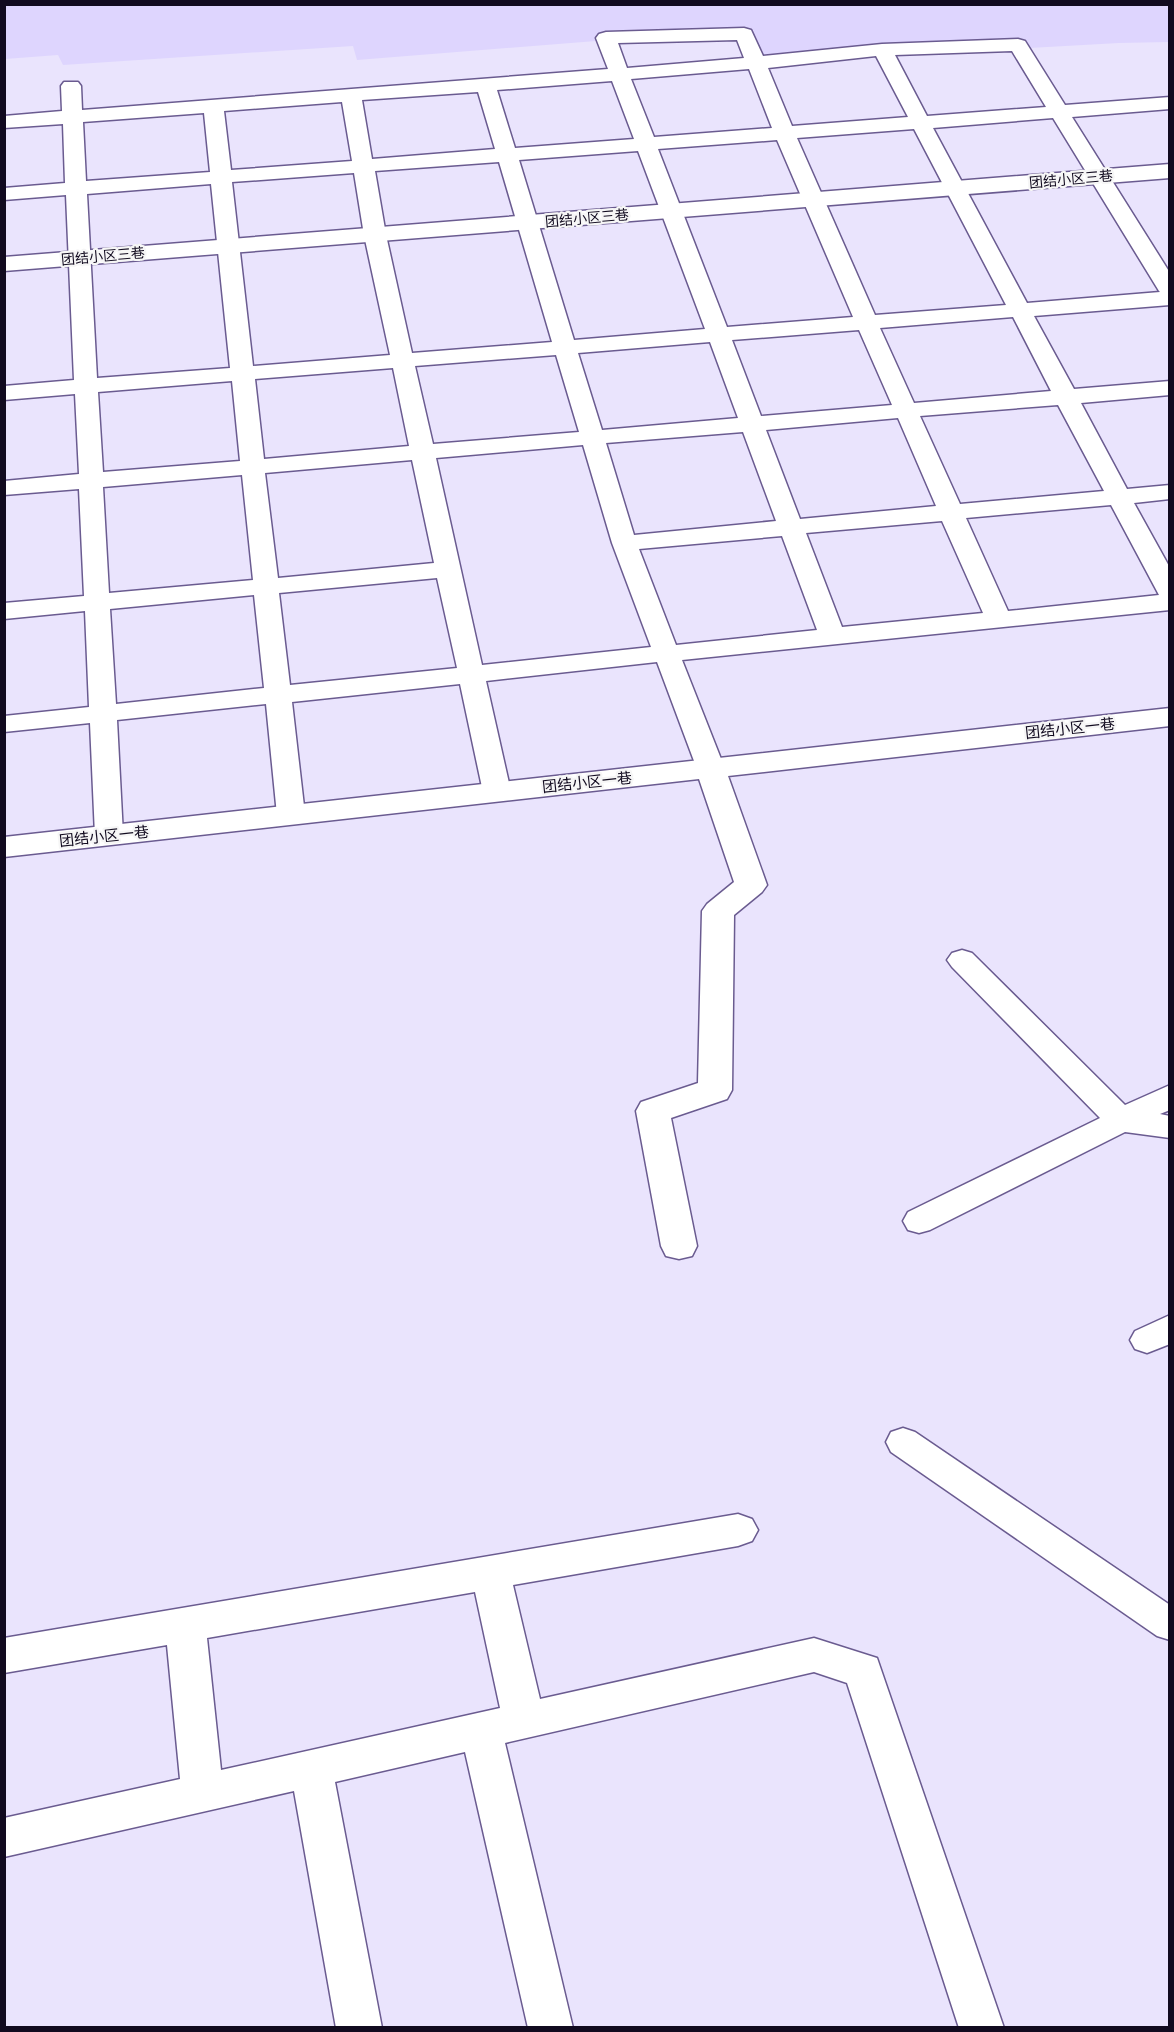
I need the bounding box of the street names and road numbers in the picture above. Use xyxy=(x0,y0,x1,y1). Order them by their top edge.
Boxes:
street label: 团结小区三巷 xyxy=(1028,166,1114,192)
street label: 团结小区三巷 xyxy=(544,205,630,231)
street label: 团结小区三巷 xyxy=(60,243,146,269)
street label: 团结小区一巷 xyxy=(1024,714,1116,742)
street label: 团结小区一巷 xyxy=(541,768,633,796)
street label: 团结小区一巷 xyxy=(58,822,150,850)

